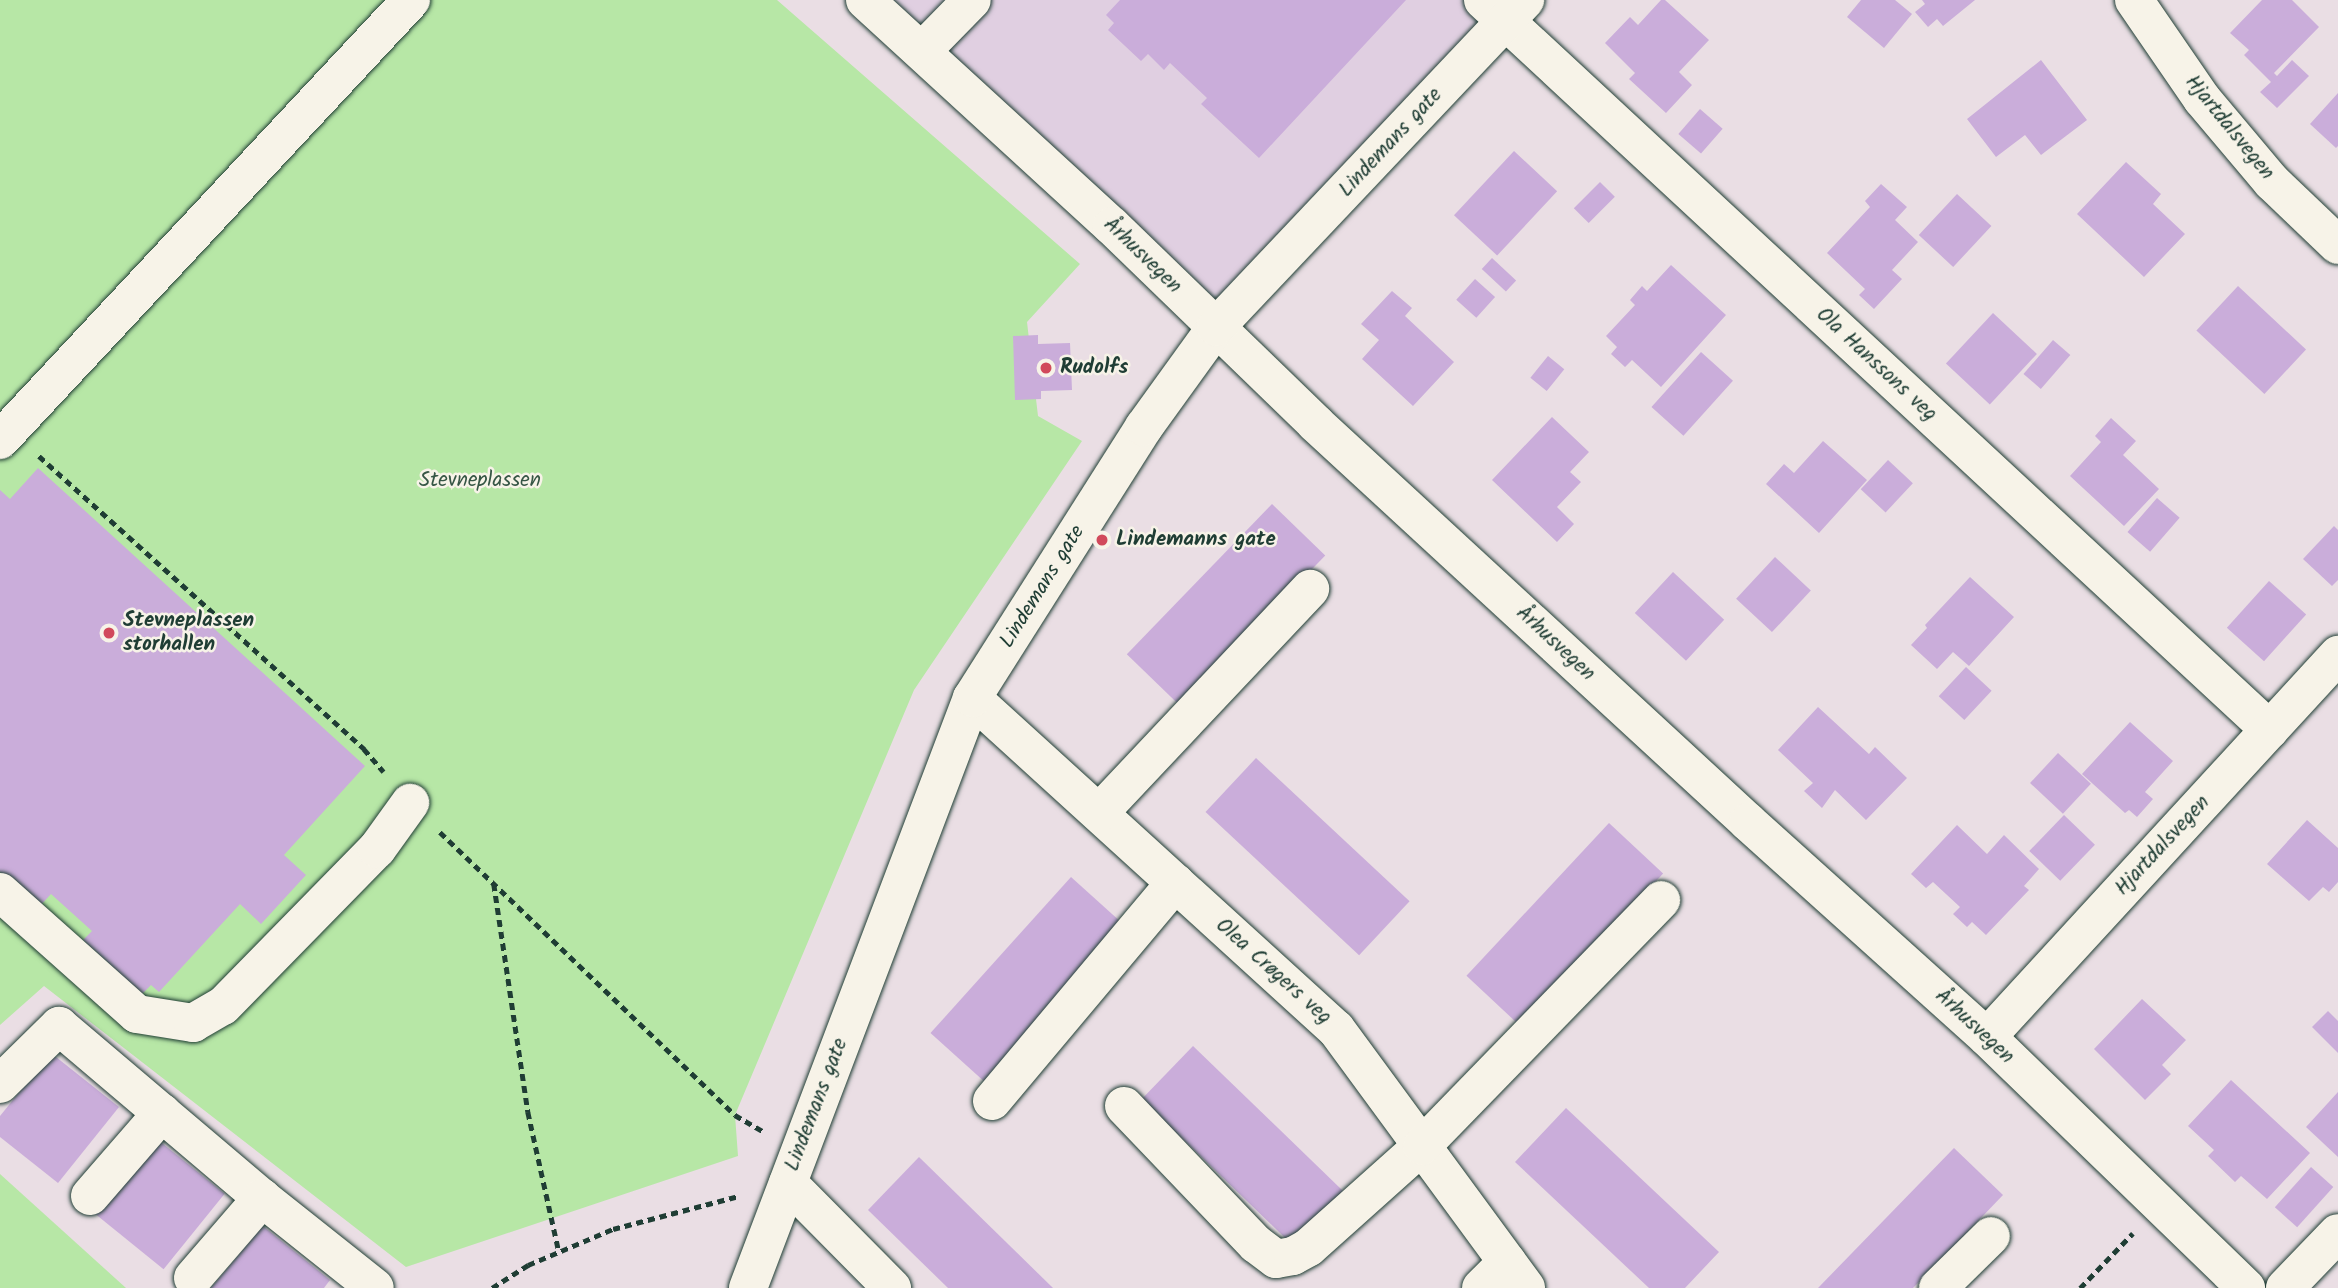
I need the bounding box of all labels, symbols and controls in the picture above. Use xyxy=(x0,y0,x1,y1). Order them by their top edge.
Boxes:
street label: Hjartdalsvegen xyxy=(2179,70,2279,186)
street label: Lindemans gate xyxy=(1334,83,1448,203)
street label: Århusvegen xyxy=(1098,213,1186,299)
street label: Ola Hanssons veg xyxy=(1810,303,1942,427)
place label: Rudolfs xyxy=(1060,355,1128,381)
marker: Rudolfs xyxy=(1038,360,1054,376)
park label: Stevneplassen xyxy=(419,468,541,494)
street label: Lindemans gate xyxy=(995,521,1091,653)
place label: Lindemanns gate xyxy=(1116,527,1276,553)
marker: Lindemanns gate xyxy=(1094,532,1110,548)
street label: Århusvegen xyxy=(1510,601,1600,687)
place label: Stevneplassen storhallen xyxy=(123,608,254,658)
marker: Stevneplassen storhallen xyxy=(101,625,117,641)
street label: Hjartdalsvegen xyxy=(2110,791,2216,901)
street label: Olea Crøgers veg xyxy=(1210,913,1336,1031)
street label: Århusvegen xyxy=(1929,984,2019,1070)
street label: Lindemans gate xyxy=(780,1035,854,1175)

